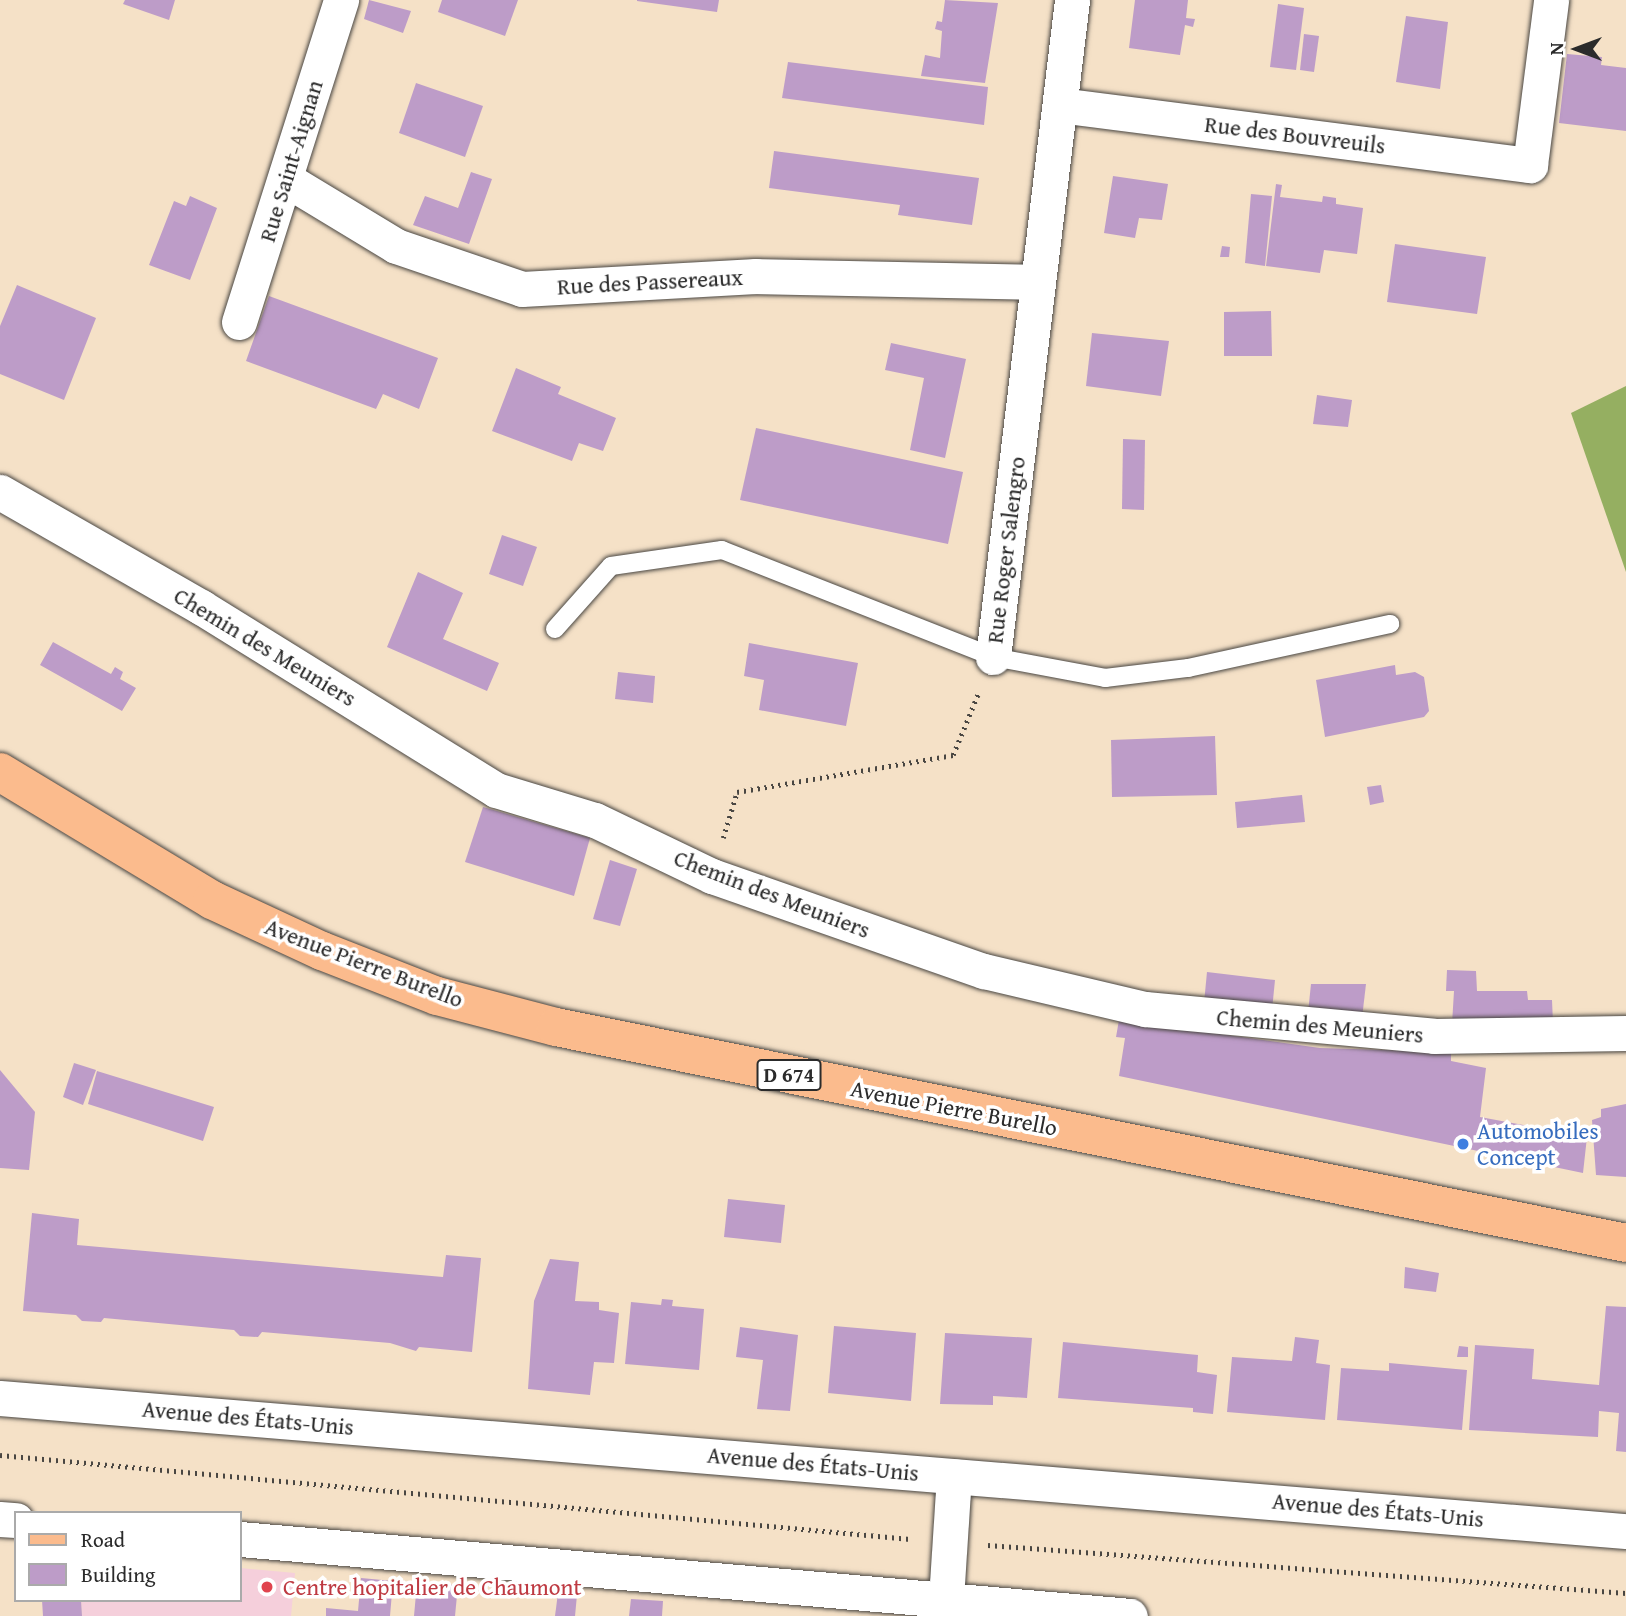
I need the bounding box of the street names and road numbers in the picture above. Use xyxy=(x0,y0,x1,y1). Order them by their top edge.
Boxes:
street label: Rue Saint-Aignan xyxy=(253,77,329,245)
street label: Rue des Bouvreuils xyxy=(1203,110,1387,160)
street label: Rue des Passereaux xyxy=(556,263,744,301)
street label: Rue Roger Salengro xyxy=(981,455,1031,645)
street label: Chemin des Meuniers xyxy=(169,582,361,712)
street label: Chemin des Meuniers xyxy=(670,844,874,944)
street label: Avenue Pierre Burello xyxy=(261,913,467,1013)
street label: Chemin des Meuniers xyxy=(1215,1003,1425,1049)
road number: D 674 xyxy=(756,1058,822,1092)
street label: Avenue Pierre Burello xyxy=(848,1074,1060,1142)
street label: Avenue des États-Unis xyxy=(141,1395,355,1441)
street label: Avenue des États-Unis xyxy=(706,1441,920,1487)
street label: Avenue des États-Unis xyxy=(1271,1487,1485,1533)

